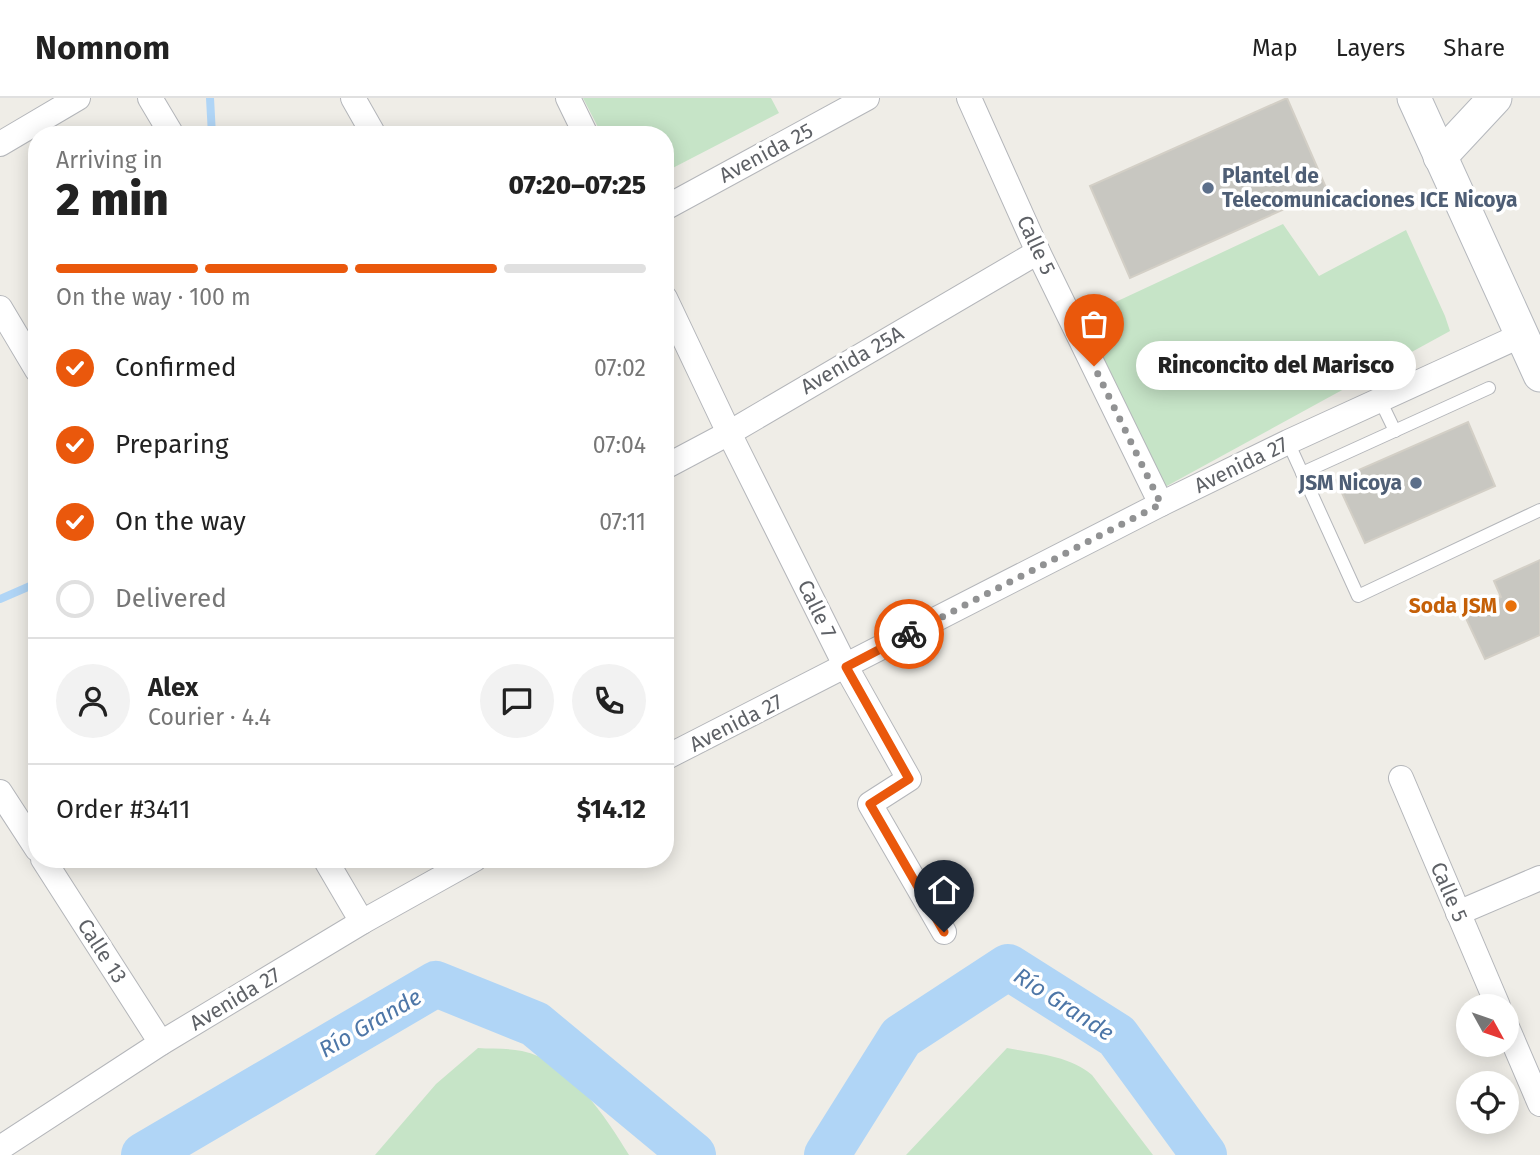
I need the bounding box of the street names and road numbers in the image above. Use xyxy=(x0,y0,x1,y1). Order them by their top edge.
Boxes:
street label: Avenida 25 xyxy=(715,117,817,189)
street label: Calle 5 xyxy=(1011,211,1061,279)
street label: Avenida 25A xyxy=(796,320,908,400)
street label: Avenida 27 xyxy=(1190,431,1292,499)
street label: Calle 7 xyxy=(792,576,842,642)
street label: Avenida 27 xyxy=(685,688,787,758)
street label: Calle 5 xyxy=(1425,858,1473,926)
street label: Calle 13 xyxy=(72,914,132,988)
street label: Avenida 27 xyxy=(185,962,285,1036)

